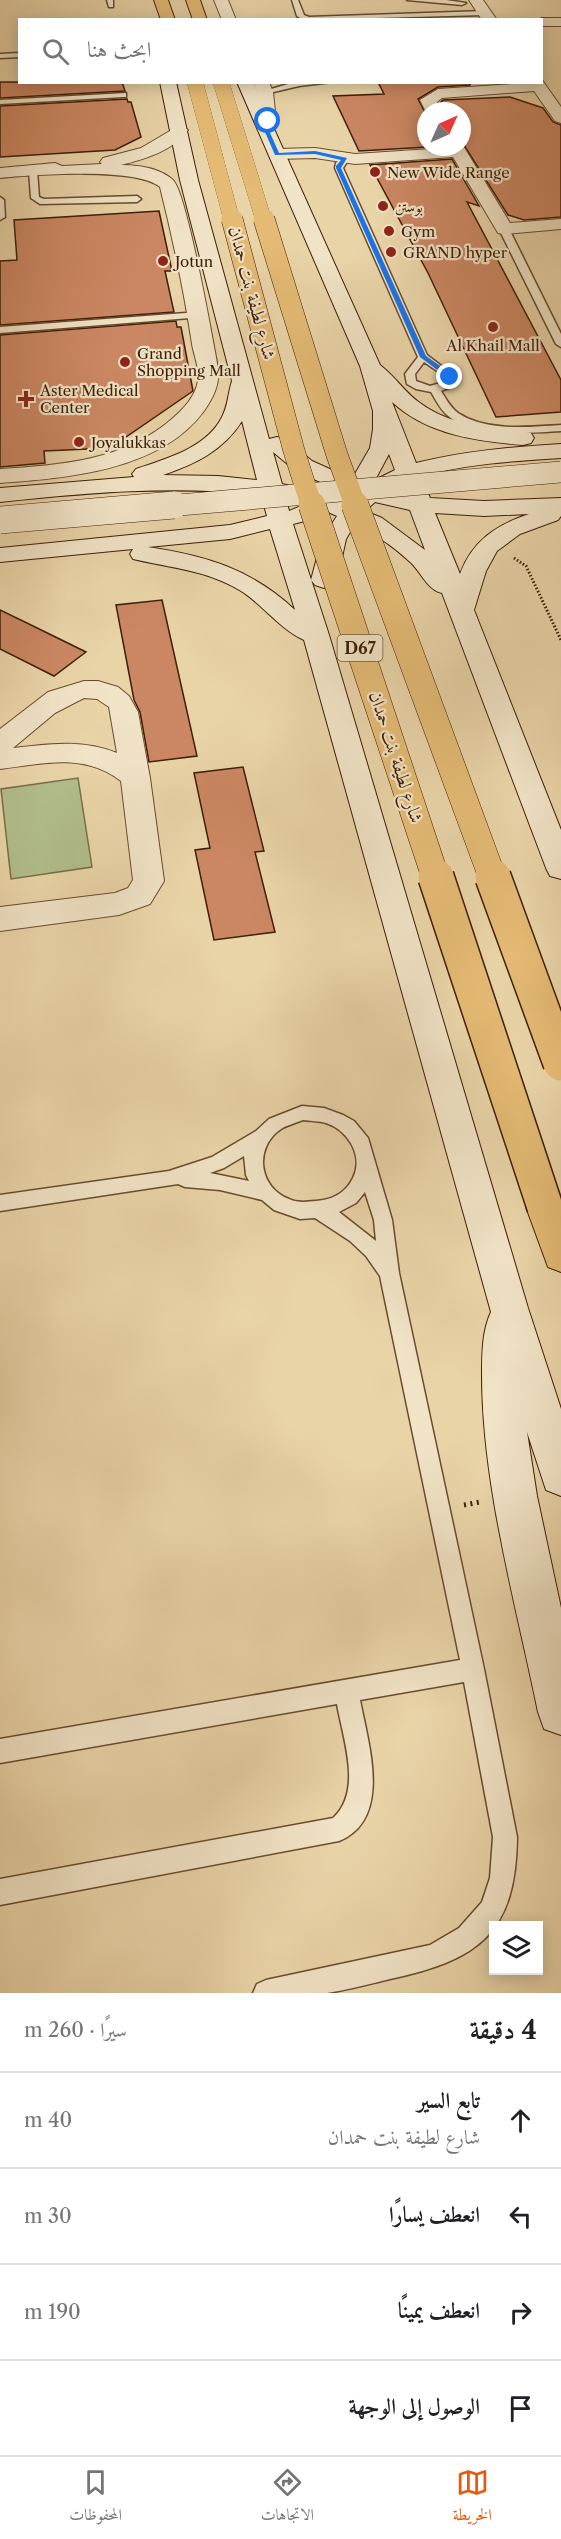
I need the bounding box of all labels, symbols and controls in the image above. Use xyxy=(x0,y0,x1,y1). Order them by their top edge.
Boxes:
search box xyxy=(18,18,543,84)
icon: search xyxy=(39,35,72,68)
text: ابحث هنا xyxy=(87,36,152,63)
north arrow xyxy=(417,102,471,156)
route start xyxy=(254,107,280,133)
place label: New Wide Range xyxy=(387,163,510,182)
marker: New Wide Range xyxy=(368,165,382,179)
place label: بوستن xyxy=(395,197,423,216)
marker: بوستن xyxy=(376,199,390,213)
place label: Gym xyxy=(401,222,435,241)
street label: شارع لطيفة بنت حمدان xyxy=(220,224,280,363)
marker: Gym xyxy=(382,224,396,238)
place label: GRAND hyper xyxy=(403,243,508,262)
marker: GRAND hyper xyxy=(384,245,398,259)
place label: Jotun xyxy=(173,252,214,271)
marker: Jotun xyxy=(156,254,170,268)
marker: Al Khail Mall xyxy=(486,320,500,334)
place label: Al Khail Mall xyxy=(445,336,540,355)
place label: Grand Shopping Mall xyxy=(137,344,241,380)
marker: Grand Shopping Mall xyxy=(118,355,132,369)
route end xyxy=(436,363,462,389)
place label: Aster Medical Center xyxy=(39,381,139,417)
marker: Aster Medical Center xyxy=(17,390,35,408)
place label: Joyalukkas xyxy=(89,433,166,452)
marker: Joyalukkas xyxy=(72,435,86,449)
road number: D67 xyxy=(338,635,382,661)
street label: شارع لطيفة بنت حمدان xyxy=(361,688,428,827)
map controls xyxy=(489,1921,543,1975)
button: layers xyxy=(489,1921,543,1975)
text: 4 دقيقة xyxy=(470,2014,537,2046)
text: سيرًا · 260 m xyxy=(24,2018,127,2042)
text: تابع السير xyxy=(417,2087,480,2114)
icon: ahead xyxy=(504,2104,537,2137)
text: 40 m xyxy=(24,2108,72,2132)
text: شارع لطيفة بنت حمدان xyxy=(328,2125,480,2149)
icon: left xyxy=(504,2200,537,2233)
text: انعطف يسارًا xyxy=(389,2201,480,2228)
text: 30 m xyxy=(24,2204,72,2228)
icon: right xyxy=(504,2296,537,2329)
text: انعطف يمينًا xyxy=(398,2297,480,2324)
text: 190 m xyxy=(24,2300,81,2324)
icon: arrive xyxy=(504,2392,537,2425)
text: الوصول إلى الوجهة xyxy=(348,2393,480,2420)
tab: المحفوظات xyxy=(69,2466,122,2530)
tab: الاتجاهات xyxy=(261,2466,314,2530)
tab: الخريطة xyxy=(453,2466,492,2530)

